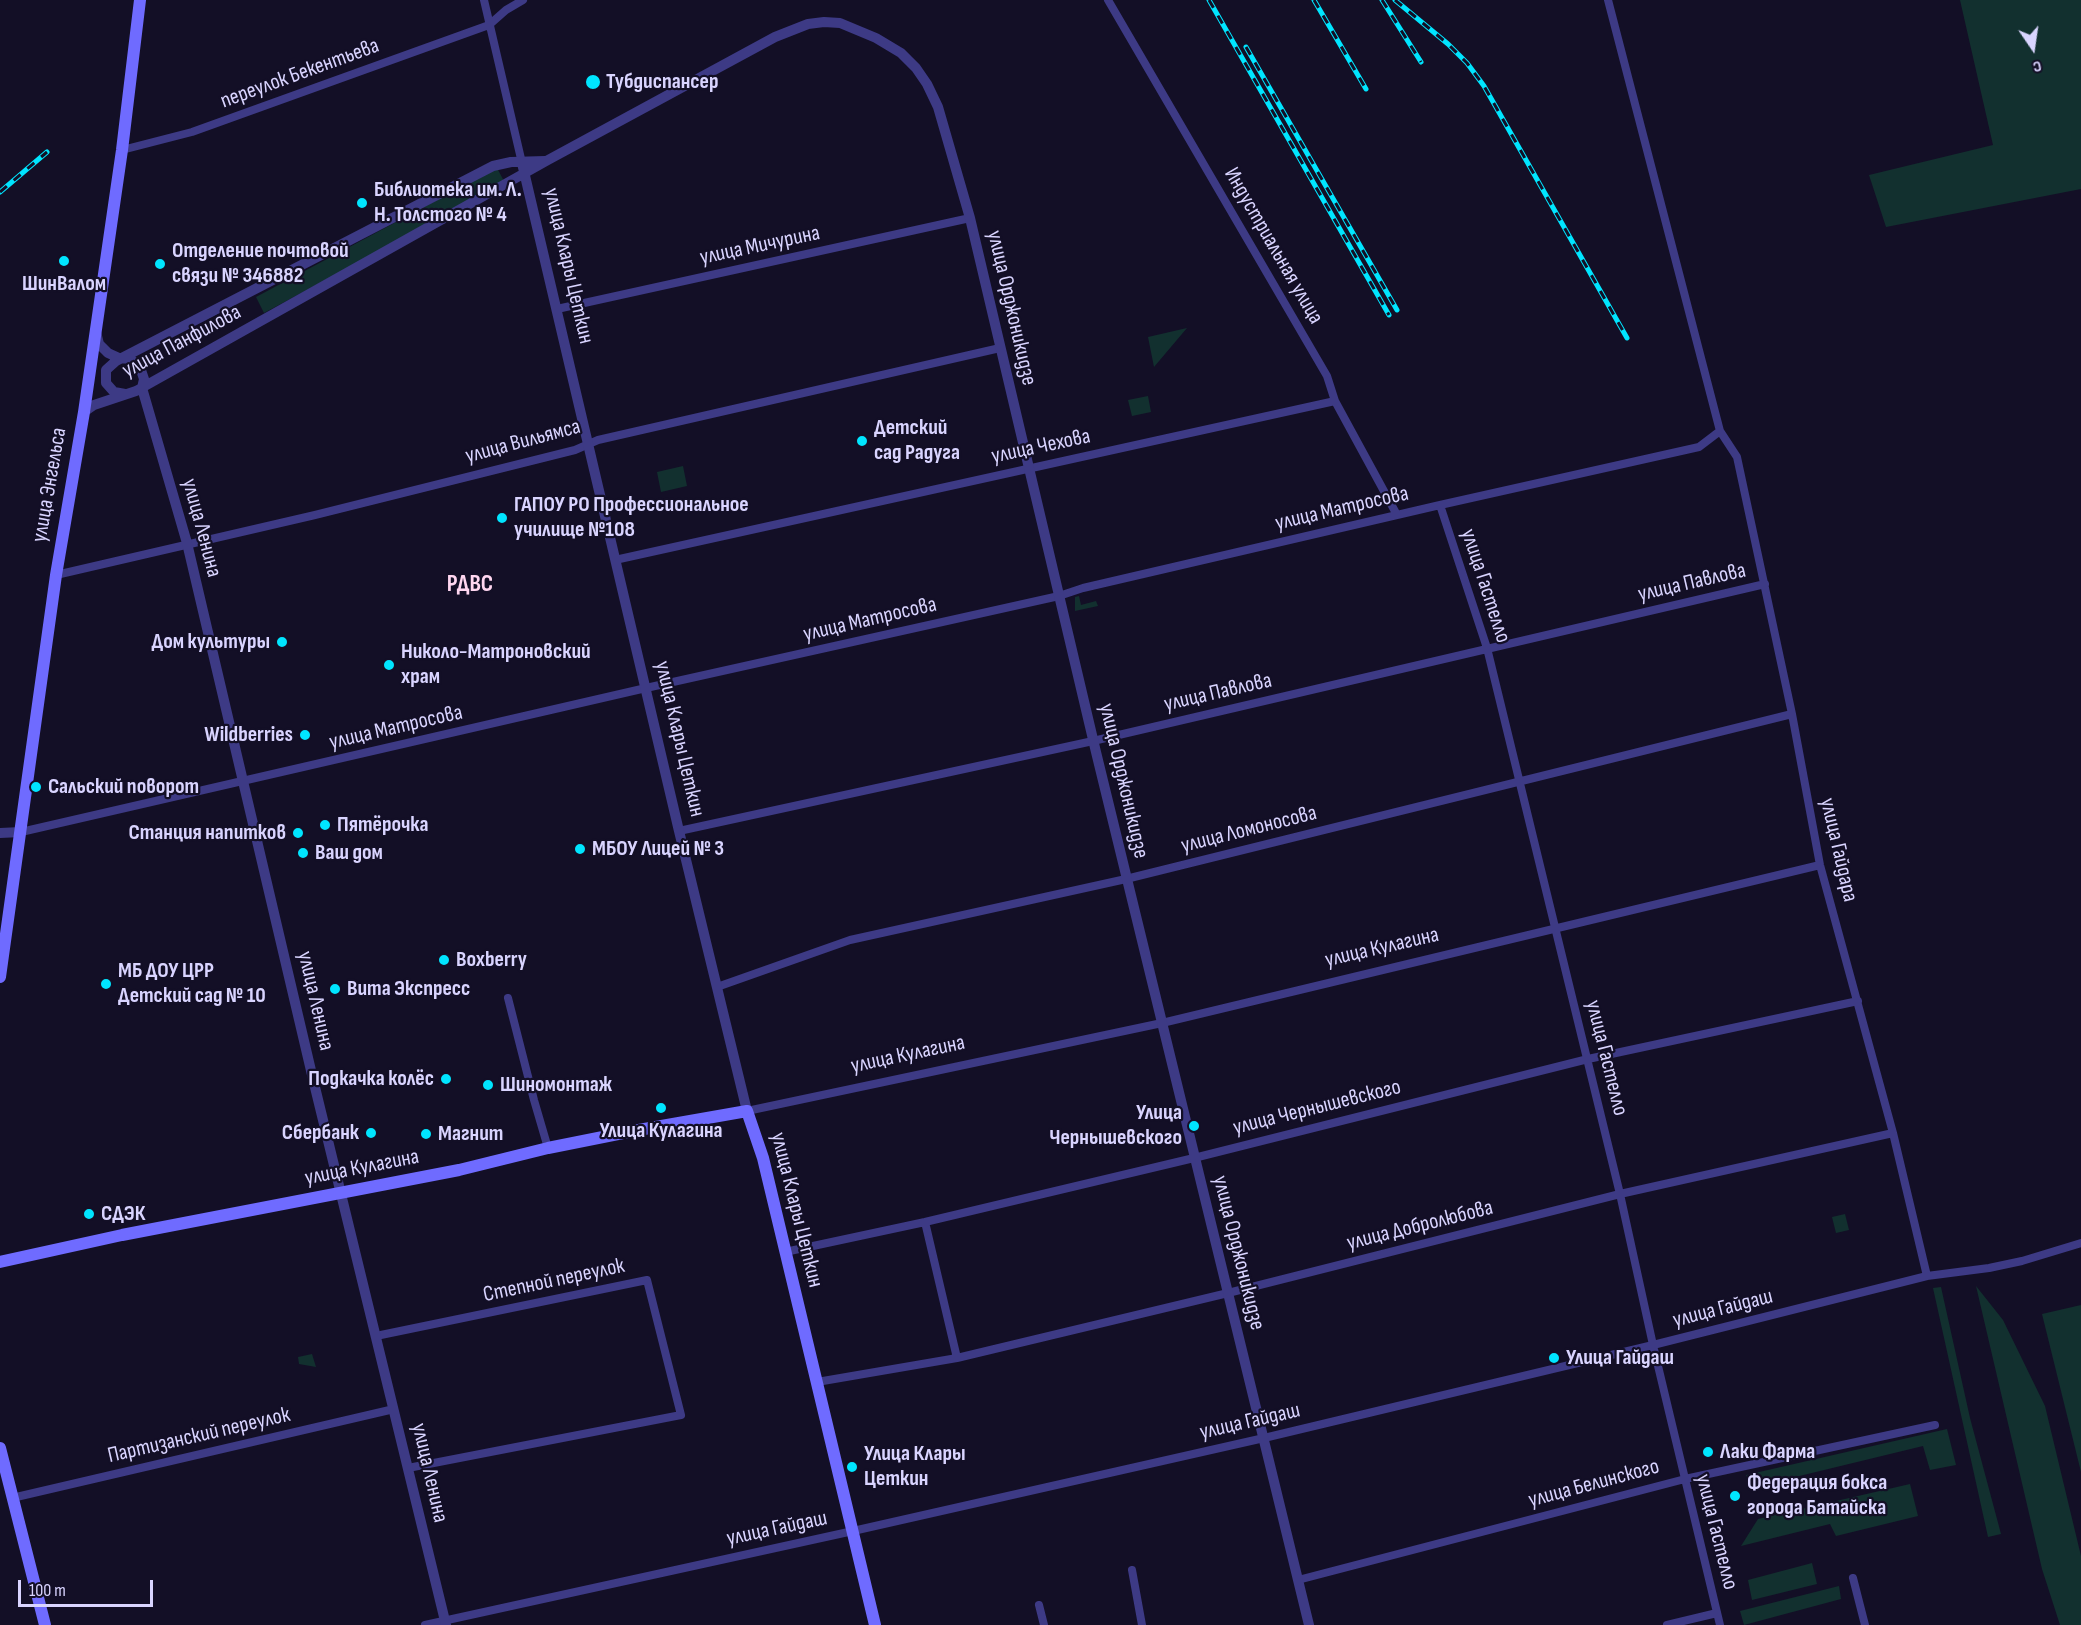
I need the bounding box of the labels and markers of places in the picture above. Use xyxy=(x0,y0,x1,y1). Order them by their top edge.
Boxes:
place label: Тубдиспансер xyxy=(606,69,718,95)
marker: Тубдиспансер xyxy=(584,73,602,91)
place label: Библиотека им. Л. Н. Толстого № 4 xyxy=(374,177,522,228)
marker: Библиотека им. Л. Н. Толстого № 4 xyxy=(355,196,369,210)
place label: Отделение почтовой связи № 346882 xyxy=(172,238,349,290)
marker: ШинВалом xyxy=(57,254,71,268)
marker: Отделение почтовой связи № 346882 xyxy=(153,257,167,271)
place label: ШинВалом xyxy=(22,271,106,297)
place label: Детский сад Радуга xyxy=(874,415,960,466)
marker: Детский сад Радуга xyxy=(855,434,869,448)
place label: ГАПОУ РО Профессиональное училище №108 xyxy=(514,492,749,544)
marker: ГАПОУ РО Профессиональное училище №108 xyxy=(495,511,509,525)
place label: Дом культуры xyxy=(152,629,270,655)
marker: Дом культуры xyxy=(275,635,289,649)
place label: Николо-Матроновский храм xyxy=(401,639,591,690)
marker: Николо-Матроновский храм xyxy=(382,658,396,672)
place label: Wildberries xyxy=(204,722,293,748)
marker: Wildberries xyxy=(298,728,312,742)
place label: Сальский поворот xyxy=(48,774,199,800)
marker: Сальский поворот xyxy=(29,780,43,794)
place label: Пятёрочка xyxy=(337,812,428,838)
marker: Пятёрочка xyxy=(318,818,332,832)
place label: Станция напитков xyxy=(129,820,286,846)
marker: Станция напитков xyxy=(291,826,305,840)
place label: МБОУ Лицей № 3 xyxy=(592,836,724,862)
place label: Ваш дом xyxy=(315,840,383,866)
marker: МБОУ Лицей № 3 xyxy=(573,842,587,856)
marker: Ваш дом xyxy=(296,846,310,860)
place label: Boxberry xyxy=(456,947,527,973)
marker: Boxberry xyxy=(437,953,451,967)
place label: МБ ДОУ ЦРР Детский сад № 10 xyxy=(118,958,266,1010)
place label: Вита Экспресс xyxy=(347,976,470,1002)
marker: МБ ДОУ ЦРР Детский сад № 10 xyxy=(99,977,113,991)
marker: Вита Экспресс xyxy=(328,982,342,996)
place label: Подкачка колёс xyxy=(308,1066,434,1092)
marker: Подкачка колёс xyxy=(439,1072,453,1086)
place label: Шиномонтаж xyxy=(500,1072,612,1098)
marker: Шиномонтаж xyxy=(481,1078,495,1092)
place label: Улица Чернышевского xyxy=(1049,1100,1182,1152)
marker: Улица Кулагина xyxy=(654,1101,668,1115)
place label: Улица Кулагина xyxy=(599,1118,723,1144)
marker: Улица Чернышевского xyxy=(1187,1119,1201,1133)
place label: Сбербанк xyxy=(282,1120,359,1146)
place label: Магнит xyxy=(438,1121,503,1147)
marker: Сбербанк xyxy=(364,1126,378,1140)
marker: Магнит xyxy=(419,1127,433,1141)
place label: СДЭК xyxy=(101,1201,145,1227)
marker: СДЭК xyxy=(82,1207,96,1221)
place label: Улица Гайдаш xyxy=(1566,1345,1674,1371)
marker: Улица Гайдаш xyxy=(1547,1351,1561,1365)
place label: Лаки Фарма xyxy=(1720,1439,1815,1465)
place label: Улица Клары Цеткин xyxy=(864,1441,965,1492)
marker: Лаки Фарма xyxy=(1701,1445,1715,1459)
marker: Улица Клары Цеткин xyxy=(845,1460,859,1474)
place label: Федерация бокса города Батайска xyxy=(1747,1470,1887,1522)
marker: Федерация бокса города Батайска xyxy=(1728,1489,1742,1503)

